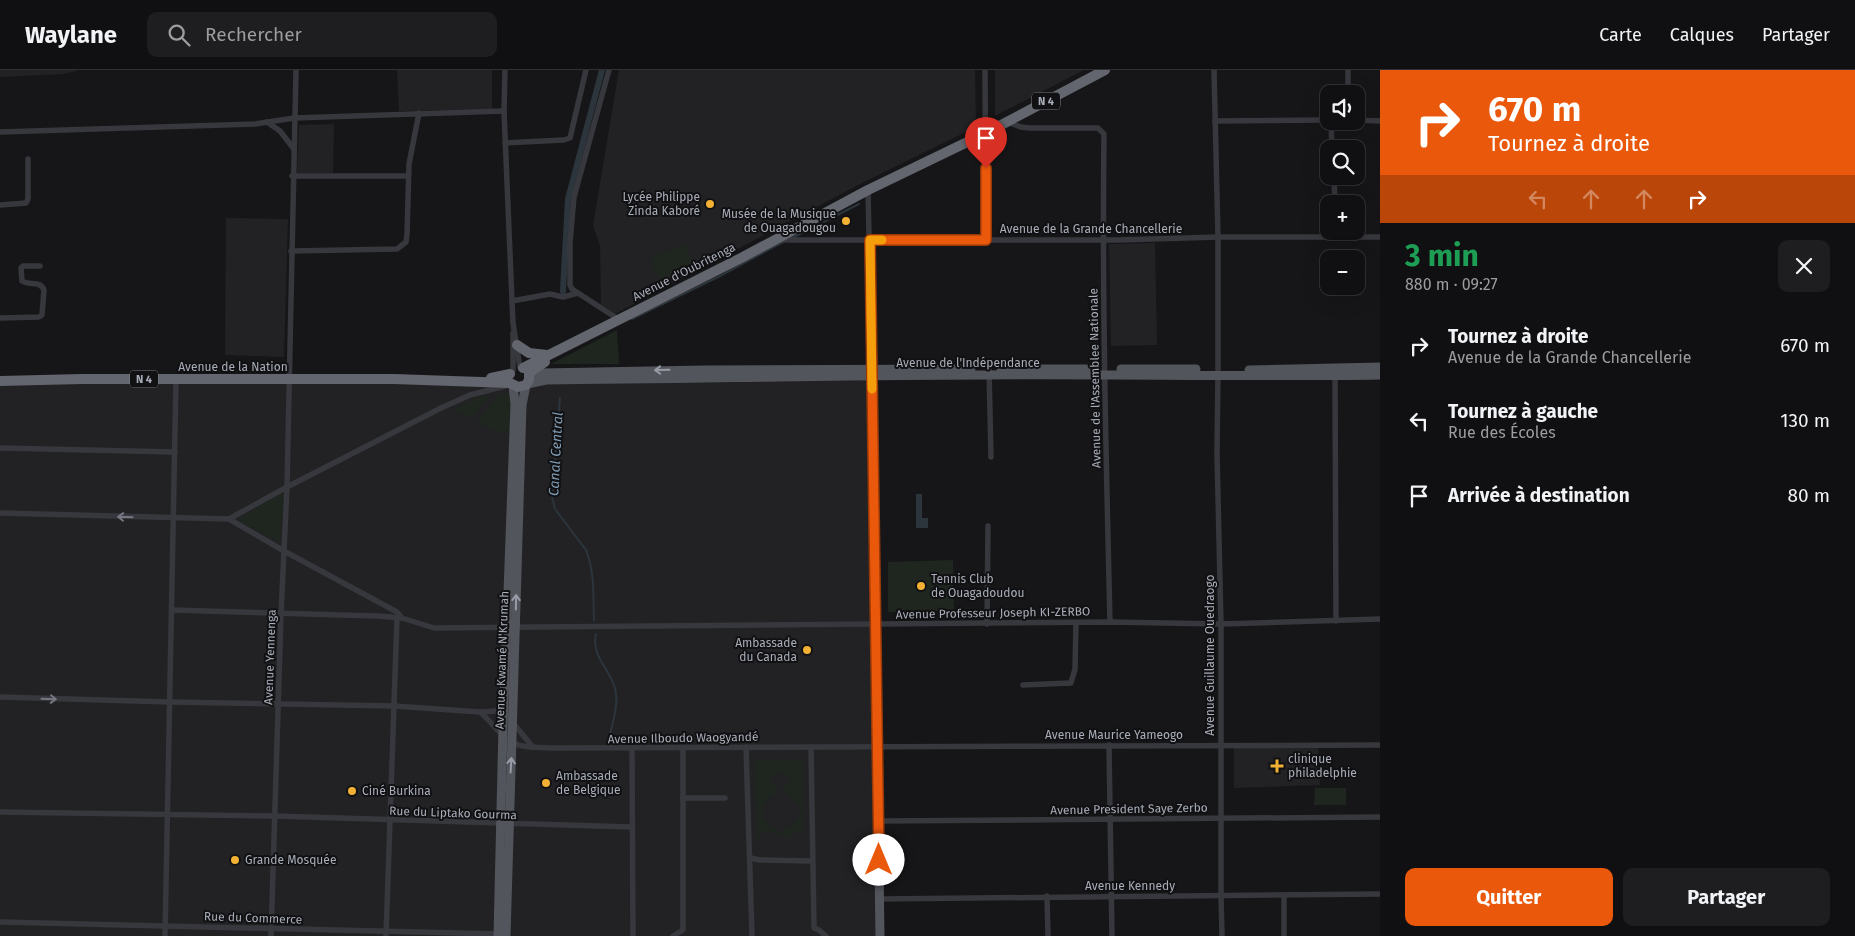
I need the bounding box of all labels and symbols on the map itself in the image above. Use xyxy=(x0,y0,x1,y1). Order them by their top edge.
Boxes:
road number: N 4 xyxy=(1032,92,1060,110)
pin xyxy=(965,117,1007,168)
place label: Lycée Philippe Zinda Kaboré xyxy=(622,190,700,218)
marker: Lycée Philippe Zinda Kaboré xyxy=(704,198,716,210)
place label: Musée de la Musique de Ouagadougou xyxy=(722,207,836,235)
marker: Musée de la Musique de Ouagadougou xyxy=(840,215,852,227)
street label: Avenue de la Grande Chancellerie xyxy=(1000,222,1182,236)
street label: Avenue d'Oubritenga xyxy=(630,240,738,304)
street label: Avenue de l'Assemblee Nationale xyxy=(1086,288,1104,468)
street label: Avenue de l'Indépendance xyxy=(896,356,1040,370)
street label: Avenue de la Nation xyxy=(178,360,288,374)
one-way arrow xyxy=(655,365,671,375)
road number: N 4 xyxy=(130,370,158,388)
water label: Canal Central xyxy=(545,412,567,496)
one-way arrow xyxy=(117,512,133,521)
place label: Tennis Club de Ouagadoudou xyxy=(931,572,1024,600)
street label: Avenue Guillaume Ouedraogo xyxy=(1203,574,1217,736)
marker: Tennis Club de Ouagadoudou xyxy=(915,580,927,592)
street label: Avenue Kwamé N'Krumah xyxy=(493,591,511,729)
one-way arrow xyxy=(512,595,521,611)
street label: Avenue Professeur Joseph KI-ZERBO xyxy=(896,604,1090,622)
street label: Avenue Yennenga xyxy=(261,609,279,705)
place label: Ambassade du Canada xyxy=(735,636,797,664)
marker: Ambassade du Canada xyxy=(801,644,813,656)
one-way arrow xyxy=(40,694,56,703)
street label: Avenue Maurice Yameogo xyxy=(1045,728,1183,742)
street label: Avenue Ilboudo Waogyandé xyxy=(607,730,759,746)
place label: clinique philadelphie xyxy=(1288,752,1357,780)
one-way arrow xyxy=(506,757,515,773)
marker: clinique philadelphie xyxy=(1270,759,1284,773)
place label: Ambassade de Belgique xyxy=(556,769,621,797)
marker: Ambassade de Belgique xyxy=(540,777,552,789)
place label: Ciné Burkina xyxy=(362,784,431,798)
marker: Ciné Burkina xyxy=(346,785,358,797)
street label: Avenue President Saye Zerbo xyxy=(1050,801,1208,817)
street label: Rue du Liptako Gourma xyxy=(389,804,517,822)
position arrow xyxy=(852,833,904,885)
place label: Grande Mosquée xyxy=(245,853,336,867)
marker: Grande Mosquée xyxy=(229,854,241,866)
street label: Avenue Kennedy xyxy=(1085,879,1175,893)
street label: Rue du Commerce xyxy=(204,909,302,927)

